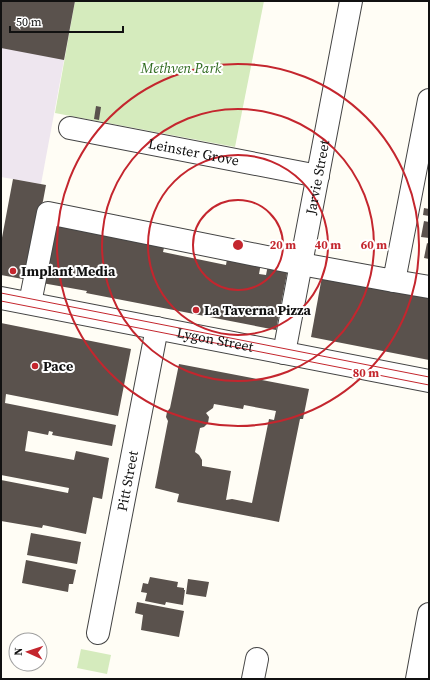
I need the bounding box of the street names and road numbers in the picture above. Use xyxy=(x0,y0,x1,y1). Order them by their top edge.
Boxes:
street label: Leinster Grove xyxy=(147,133,241,171)
street label: Jarvie Street xyxy=(300,138,334,217)
street label: Lygon Street xyxy=(175,322,255,357)
street label: Pitt Street xyxy=(112,448,143,513)

